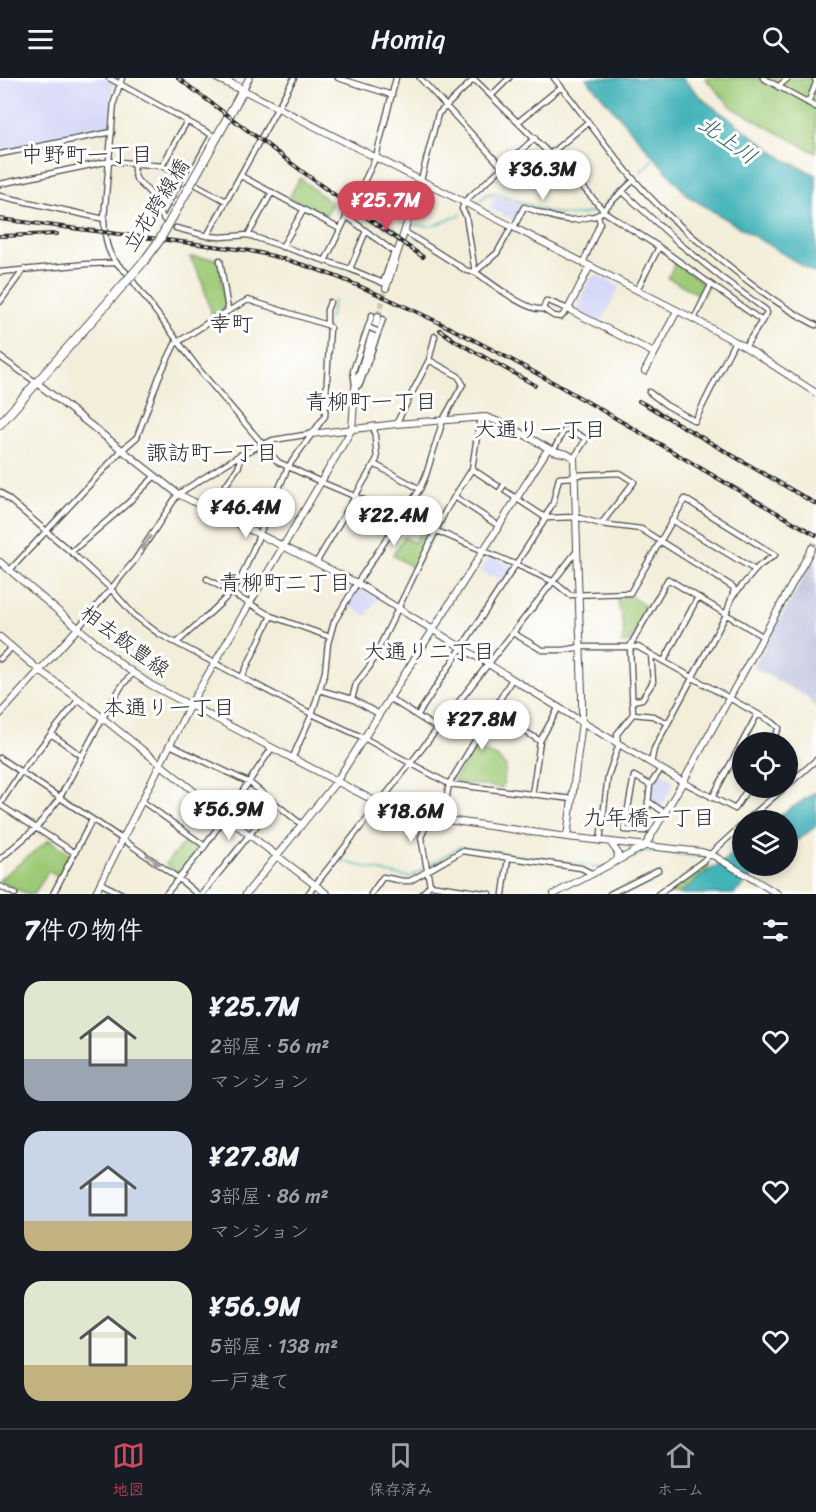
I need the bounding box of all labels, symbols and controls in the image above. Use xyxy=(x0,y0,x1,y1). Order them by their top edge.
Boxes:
text: Homiq xyxy=(371,15,445,63)
icon: menu xyxy=(24,23,57,56)
icon: search xyxy=(759,23,792,56)
water label: 北上川 xyxy=(690,105,766,175)
district label: 中野町一丁目 xyxy=(21,135,153,174)
street label: 立花跨線橋 xyxy=(112,150,200,260)
pin: ¥36.3M xyxy=(494,150,592,201)
text: ¥36.3M xyxy=(510,152,576,187)
pin: ¥25.7M xyxy=(337,181,435,232)
text: ¥25.7M xyxy=(352,183,420,218)
district label: 幸町 xyxy=(209,304,253,343)
district label: 青柳町一丁目 xyxy=(305,382,437,421)
district label: 大通り一丁目 xyxy=(474,410,606,449)
district label: 諏訪町一丁目 xyxy=(146,433,278,472)
pin: ¥46.4M xyxy=(197,488,295,539)
text: ¥46.4M xyxy=(211,490,281,525)
pin: ¥22.4M xyxy=(345,496,443,547)
text: ¥22.4M xyxy=(359,498,429,533)
one-way arrow xyxy=(141,535,152,551)
district label: 青柳町二丁目 xyxy=(219,563,351,602)
street label: 相去飯豊線 xyxy=(72,594,178,688)
district label: 大通り二丁目 xyxy=(363,632,495,671)
district label: 本通り一丁目 xyxy=(103,688,235,727)
pin: ¥27.8M xyxy=(433,700,531,751)
text: ¥27.8M xyxy=(448,702,516,737)
map controls xyxy=(732,732,798,876)
button: locate xyxy=(732,732,798,798)
pin: ¥56.9M xyxy=(180,790,278,841)
text: ¥56.9M xyxy=(194,792,264,827)
pin: ¥18.6M xyxy=(362,792,460,843)
text: ¥18.6M xyxy=(378,794,444,829)
district label: 九年橋一丁目 xyxy=(583,798,715,837)
button: layers xyxy=(732,810,798,876)
one-way arrow xyxy=(145,854,161,866)
text: 7件の物件 xyxy=(24,907,143,953)
icon: filters xyxy=(759,914,792,947)
text: ¥25.7M xyxy=(210,983,299,1029)
icon: home xyxy=(72,1005,144,1077)
icon: heart xyxy=(759,1025,792,1058)
text: 2部屋 · 56 m² xyxy=(210,1029,329,1064)
text: マンション xyxy=(210,1064,309,1099)
text: ¥27.8M xyxy=(210,1133,299,1179)
icon: home xyxy=(72,1155,144,1227)
icon: heart xyxy=(759,1175,792,1208)
text: 3部屋 · 86 m² xyxy=(210,1179,329,1214)
text: マンション xyxy=(210,1214,309,1249)
text: ¥56.9M xyxy=(210,1283,300,1329)
icon: home xyxy=(72,1305,144,1377)
icon: heart xyxy=(759,1325,792,1358)
text: 5部屋 · 138 m² xyxy=(210,1329,338,1364)
text: 一戸建て xyxy=(210,1364,290,1399)
tab: 地図 xyxy=(112,1439,145,1504)
tab: 保存済み xyxy=(369,1439,433,1504)
tab: ホーム xyxy=(657,1439,704,1504)

